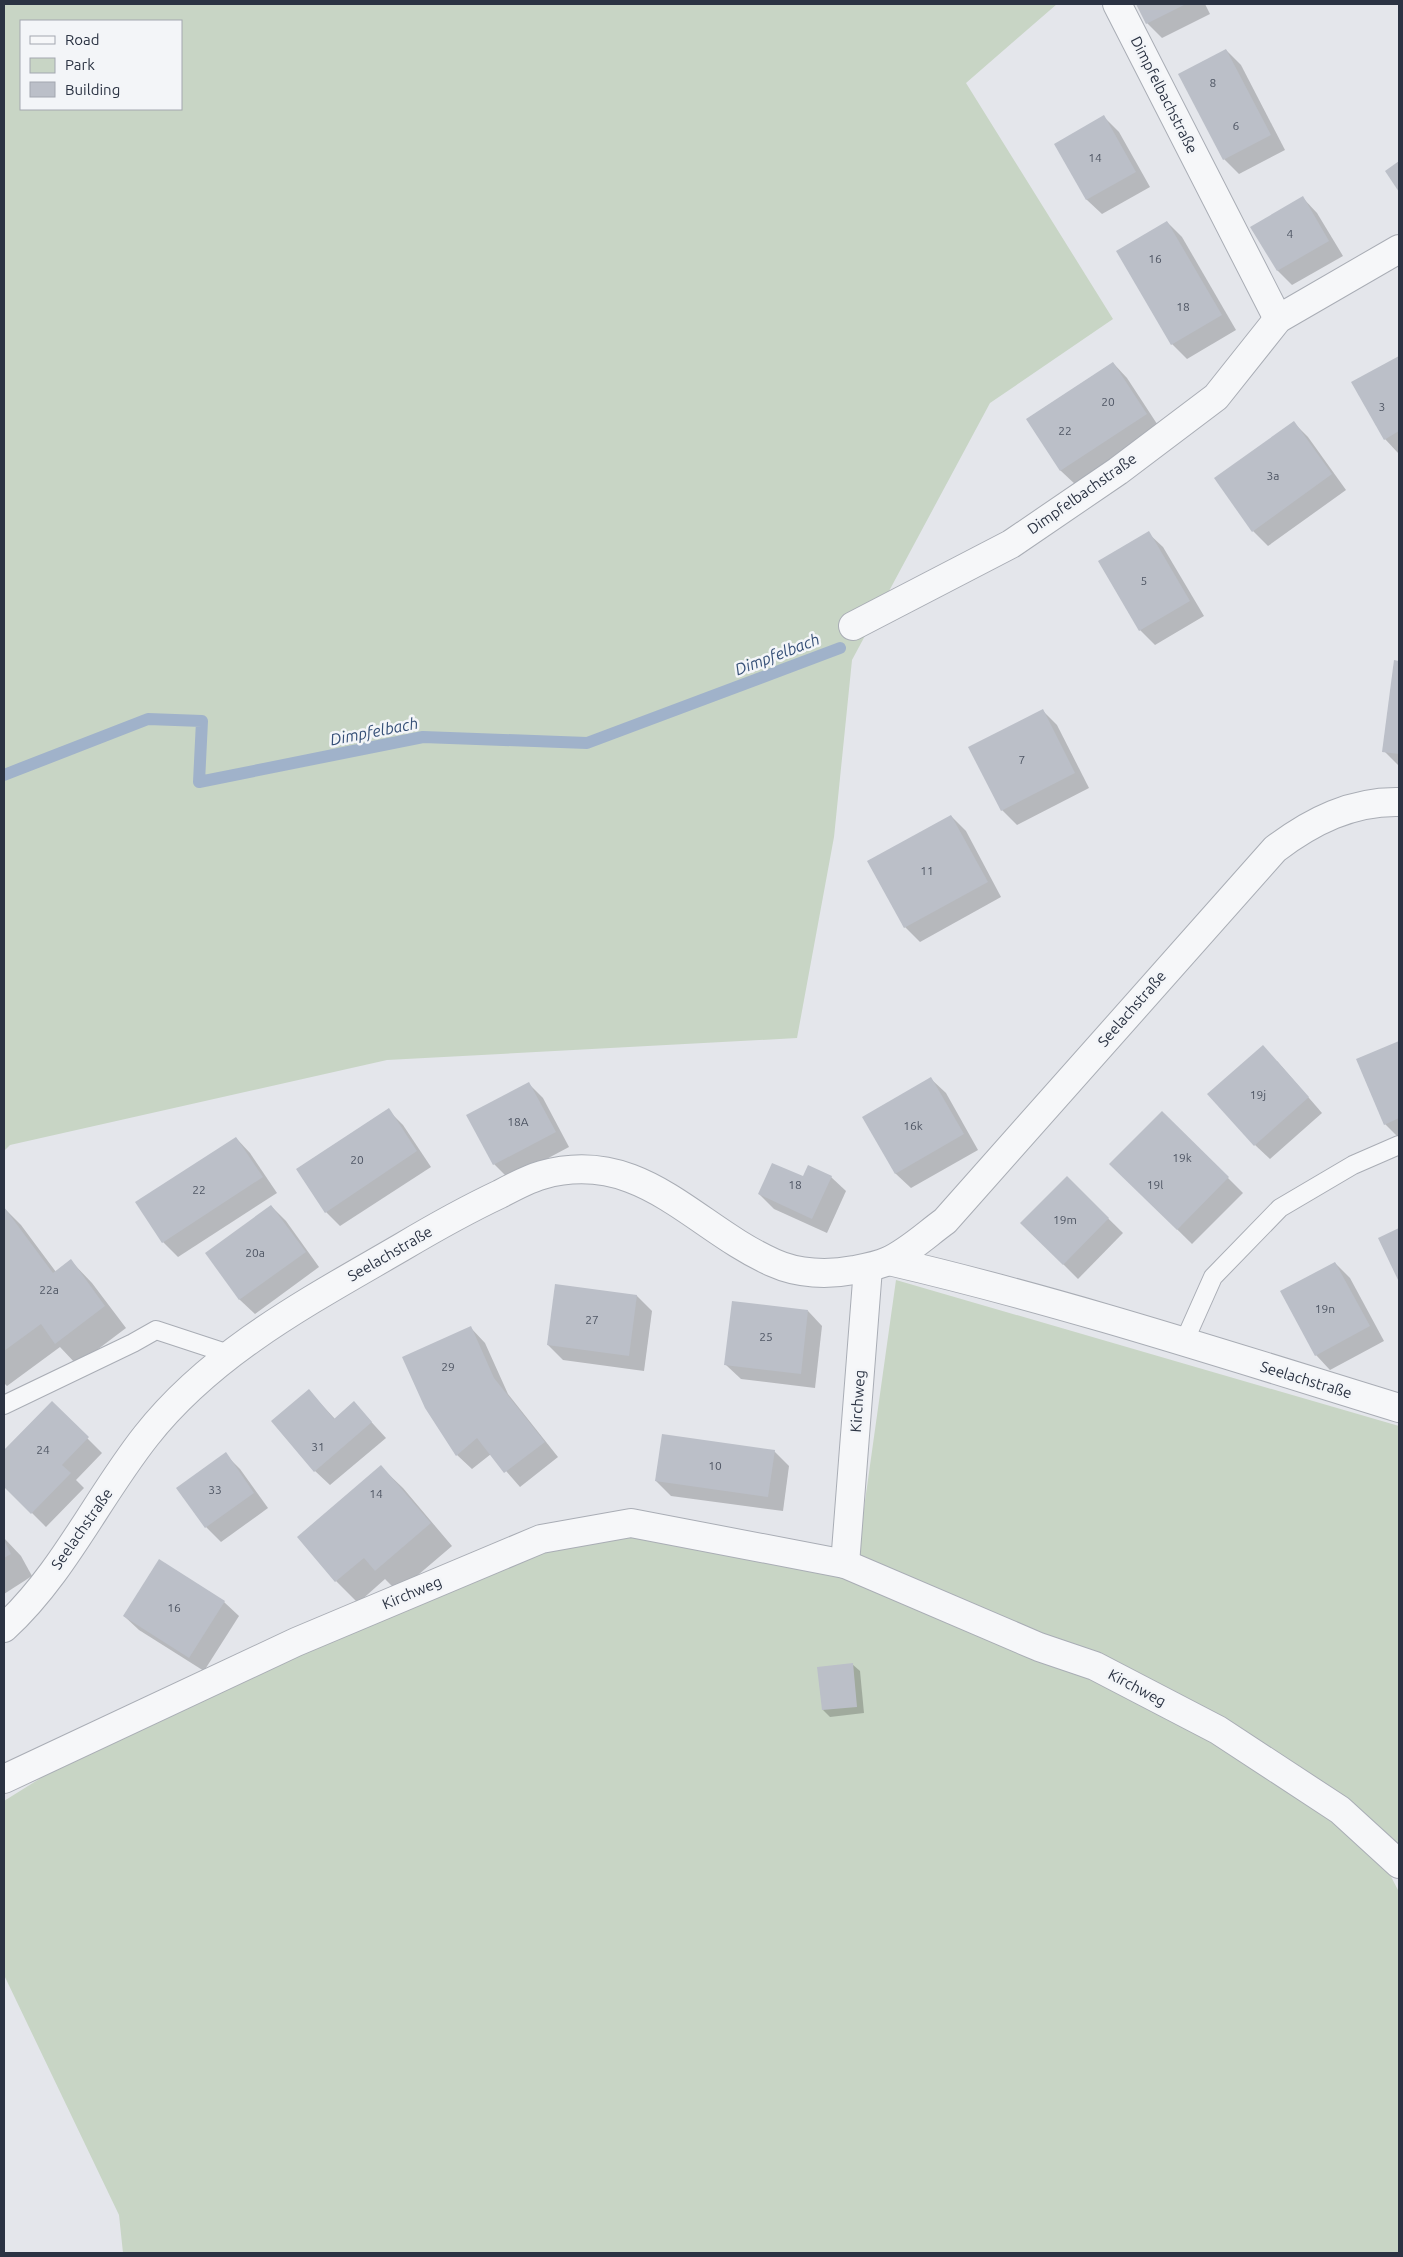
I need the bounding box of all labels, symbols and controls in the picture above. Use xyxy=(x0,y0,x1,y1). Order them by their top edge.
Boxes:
legend xyxy=(20,20,182,110)
text: Road xyxy=(65,31,100,48)
street label: Dimpfelbachstraße xyxy=(1128,33,1201,156)
text: Park xyxy=(65,56,95,73)
house number: 8 xyxy=(1210,76,1217,89)
text: Building xyxy=(65,81,120,98)
house number: 6 xyxy=(1233,119,1240,132)
house number: 14 xyxy=(1088,151,1102,164)
house number: 4 xyxy=(1287,227,1294,240)
house number: 16 xyxy=(1148,252,1162,265)
house number: 18 xyxy=(1176,300,1190,313)
house number: 20 xyxy=(1101,395,1115,408)
house number: 3 xyxy=(1379,400,1385,413)
house number: 22 xyxy=(1058,424,1072,437)
street label: Dimpfelbachstraße xyxy=(1024,450,1139,538)
house number: 3a xyxy=(1267,469,1279,482)
house number: 5 xyxy=(1141,574,1147,587)
water label: Dimpfelbach xyxy=(732,630,822,678)
water label: Dimpfelbach xyxy=(328,714,420,748)
house number: 7 xyxy=(1019,753,1025,766)
house number: 11 xyxy=(920,864,934,877)
street label: Seelachstraße xyxy=(1094,967,1169,1050)
house number: 19j xyxy=(1250,1088,1266,1101)
house number: 18A xyxy=(507,1115,529,1128)
house number: 16k xyxy=(903,1119,923,1132)
house number: 19k xyxy=(1172,1151,1192,1164)
house number: 20 xyxy=(350,1153,364,1166)
house number: 18 xyxy=(788,1178,802,1191)
house number: 19l xyxy=(1147,1178,1163,1191)
house number: 22 xyxy=(192,1183,206,1196)
house number: 19m xyxy=(1053,1213,1077,1226)
street label: Seelachstraße xyxy=(344,1223,435,1285)
house number: 20a xyxy=(245,1246,265,1259)
house number: 22a xyxy=(39,1283,59,1296)
house number: 19n xyxy=(1315,1302,1335,1315)
house number: 27 xyxy=(585,1313,599,1326)
house number: 25 xyxy=(759,1330,773,1343)
street label: Seelachstraße xyxy=(1258,1358,1354,1402)
house number: 29 xyxy=(441,1360,455,1373)
street label: Kirchweg xyxy=(847,1369,868,1433)
house number: 31 xyxy=(311,1440,325,1453)
house number: 24 xyxy=(36,1443,50,1456)
house number: 10 xyxy=(708,1459,722,1472)
house number: 33 xyxy=(208,1483,222,1496)
street label: Seelachstraße xyxy=(47,1485,116,1572)
house number: 14 xyxy=(369,1487,383,1500)
street label: Kirchweg xyxy=(380,1572,444,1613)
house number: 16 xyxy=(167,1601,181,1614)
street label: Kirchweg xyxy=(1106,1665,1169,1710)

